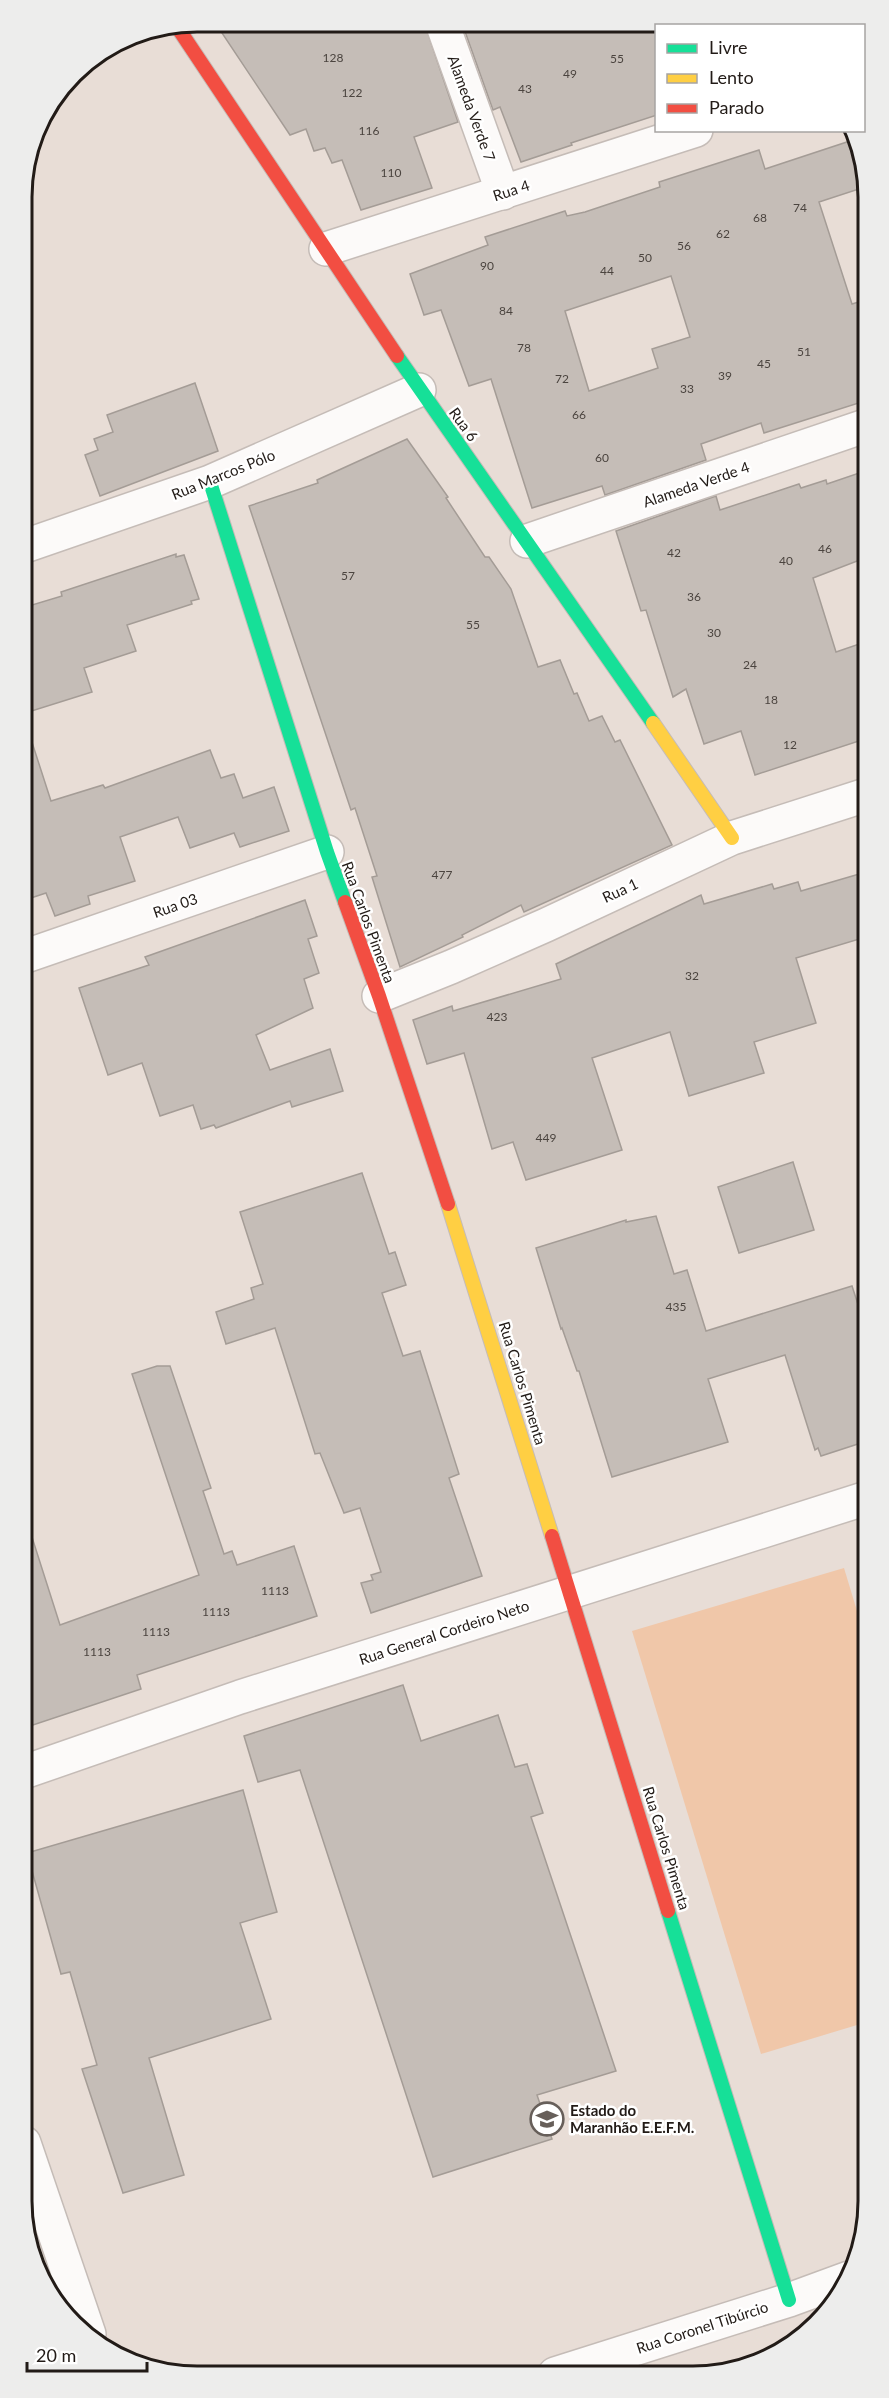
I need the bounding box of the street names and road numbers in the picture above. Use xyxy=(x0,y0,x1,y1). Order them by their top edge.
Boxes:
street label: Alameda Verde 7 xyxy=(444,53,500,164)
street label: Rua 4 xyxy=(490,176,532,204)
street label: Rua 6 xyxy=(446,404,482,445)
street label: Rua Marcos Pólo xyxy=(169,445,277,503)
street label: Alameda Verde 4 xyxy=(640,457,752,511)
street label: Rua Carlos Pimenta xyxy=(339,859,399,985)
street label: Rua 1 xyxy=(599,874,641,906)
street label: Rua 03 xyxy=(150,889,200,921)
street label: Rua Carlos Pimenta xyxy=(496,1319,550,1447)
street label: Rua General Cordeiro Neto xyxy=(357,1596,531,1668)
street label: Rua Carlos Pimenta xyxy=(640,1784,694,1912)
street label: Rua Coronel Tibúrcio xyxy=(634,2297,770,2357)

